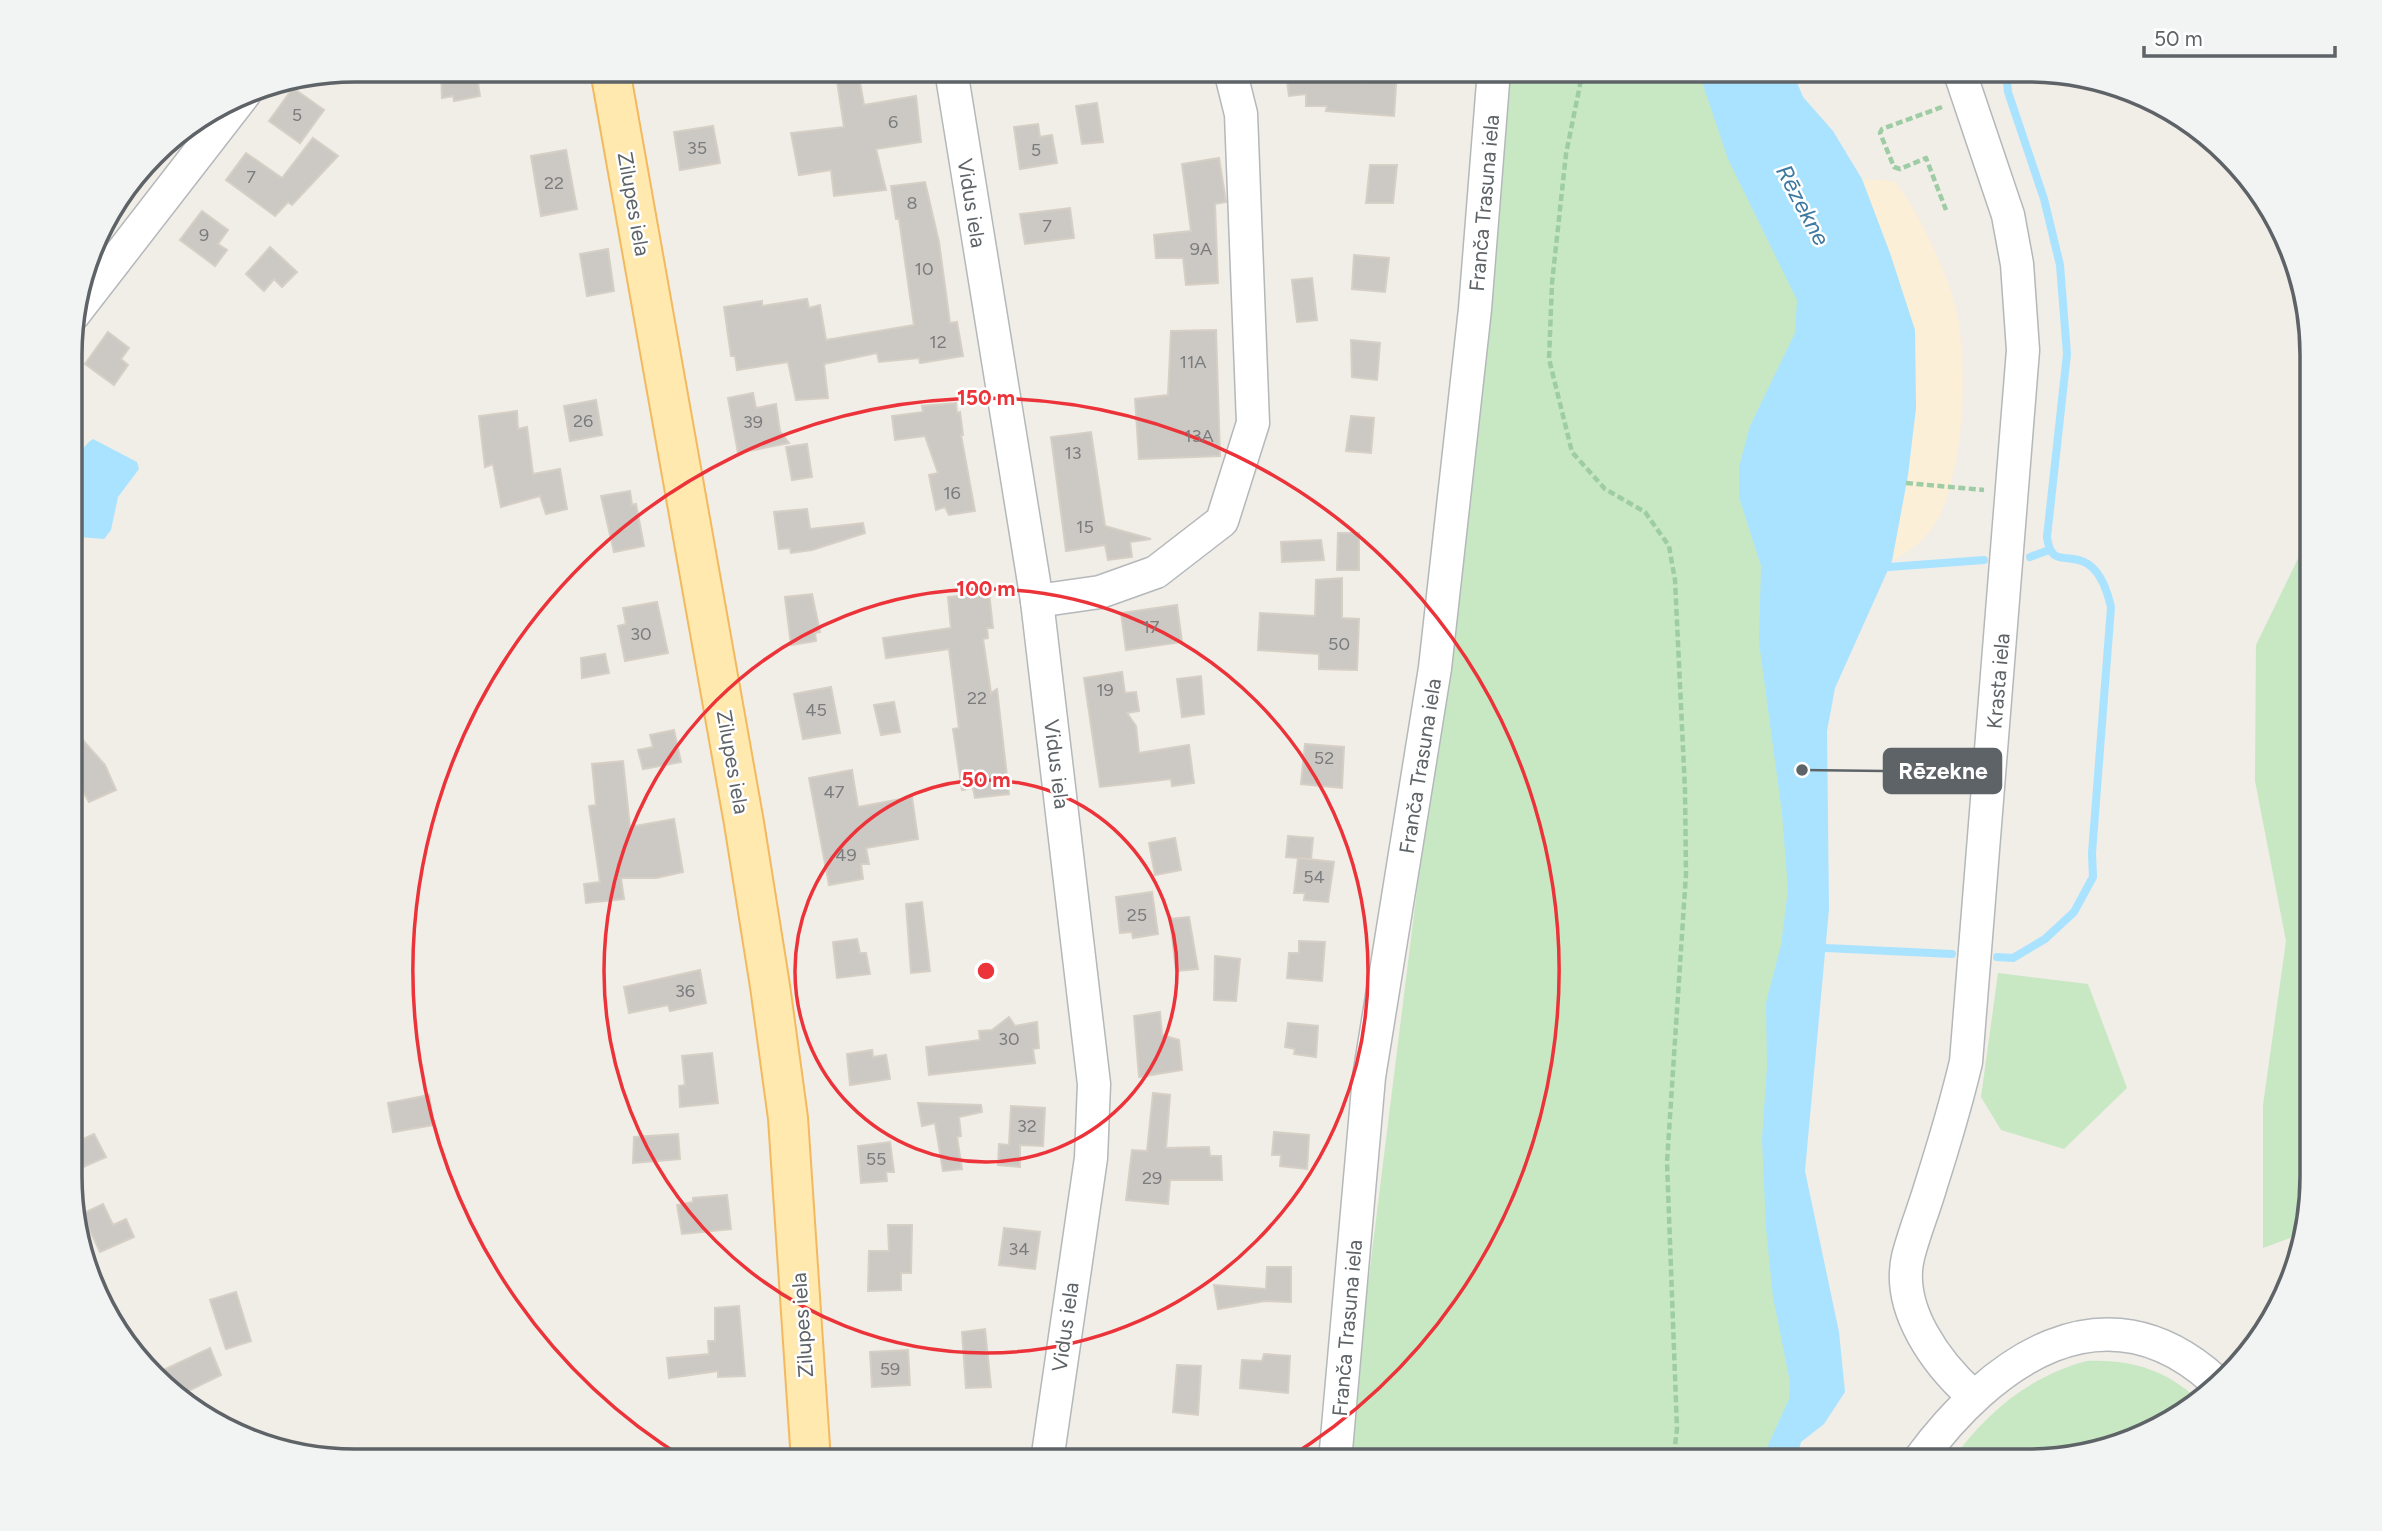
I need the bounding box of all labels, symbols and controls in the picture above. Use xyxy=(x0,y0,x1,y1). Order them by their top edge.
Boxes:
scale bar xyxy=(2144,14,2335,58)
text: 50 m xyxy=(2154,26,2203,51)
house number: 5 xyxy=(292,104,302,126)
house number: 6 xyxy=(888,111,898,133)
street label: Franča Trasuna iela xyxy=(1464,114,1504,292)
house number: 35 xyxy=(687,137,707,159)
house number: 5 xyxy=(1031,139,1041,161)
street label: Zilupes iela xyxy=(613,150,655,258)
street label: Vidus iela xyxy=(953,157,991,249)
water label: Rēzekne xyxy=(1770,160,1836,251)
house number: 7 xyxy=(246,166,256,188)
house number: 22 xyxy=(544,172,564,194)
house number: 8 xyxy=(906,192,918,214)
house number: 7 xyxy=(1042,215,1052,237)
house number: 9 xyxy=(199,224,209,246)
house number: 9A xyxy=(1190,238,1212,260)
house number: 10 xyxy=(915,258,933,280)
house number: 12 xyxy=(929,331,947,353)
house number: 11A xyxy=(1179,351,1207,373)
text: 150 m xyxy=(957,385,1015,410)
house number: 26 xyxy=(573,410,593,432)
house number: 39 xyxy=(743,411,763,433)
house number: 13A xyxy=(1184,425,1214,447)
house number: 13 xyxy=(1064,442,1082,464)
house number: 16 xyxy=(943,482,961,504)
house number: 15 xyxy=(1076,516,1094,538)
text: 100 m xyxy=(956,576,1016,601)
house number: 17 xyxy=(1142,616,1160,638)
house number: 30 xyxy=(630,623,652,645)
street label: Krasta iela xyxy=(1981,632,2015,730)
house number: 50 xyxy=(1328,633,1350,655)
street label: Franča Trasuna iela xyxy=(1394,677,1446,855)
house number: 19 xyxy=(1096,679,1114,701)
house number: 22 xyxy=(967,687,987,709)
house number: 45 xyxy=(805,699,827,721)
street label: Zilupes iela xyxy=(712,708,754,816)
street label: Vidus iela xyxy=(1039,718,1075,810)
house number: 52 xyxy=(1314,747,1334,769)
callout: Rēzekne xyxy=(1884,749,2001,793)
text: Rēzekne xyxy=(1898,757,1988,785)
text: 50 m xyxy=(961,767,1011,792)
house number: 47 xyxy=(824,781,845,803)
house number: 49 xyxy=(835,844,857,866)
house number: 54 xyxy=(1303,866,1325,888)
house number: 25 xyxy=(1127,904,1147,926)
centre of rings xyxy=(974,959,998,983)
house number: 36 xyxy=(675,980,695,1002)
house number: 30 xyxy=(998,1028,1020,1050)
house number: 32 xyxy=(1017,1115,1037,1137)
house number: 55 xyxy=(866,1148,886,1170)
house number: 29 xyxy=(1142,1167,1162,1189)
house number: 34 xyxy=(1009,1238,1029,1260)
street label: Franča Trasuna iela xyxy=(1327,1239,1367,1417)
street label: Zilupes iela xyxy=(786,1272,818,1378)
street label: Vidus iela xyxy=(1046,1281,1084,1373)
house number: 59 xyxy=(880,1358,900,1380)

